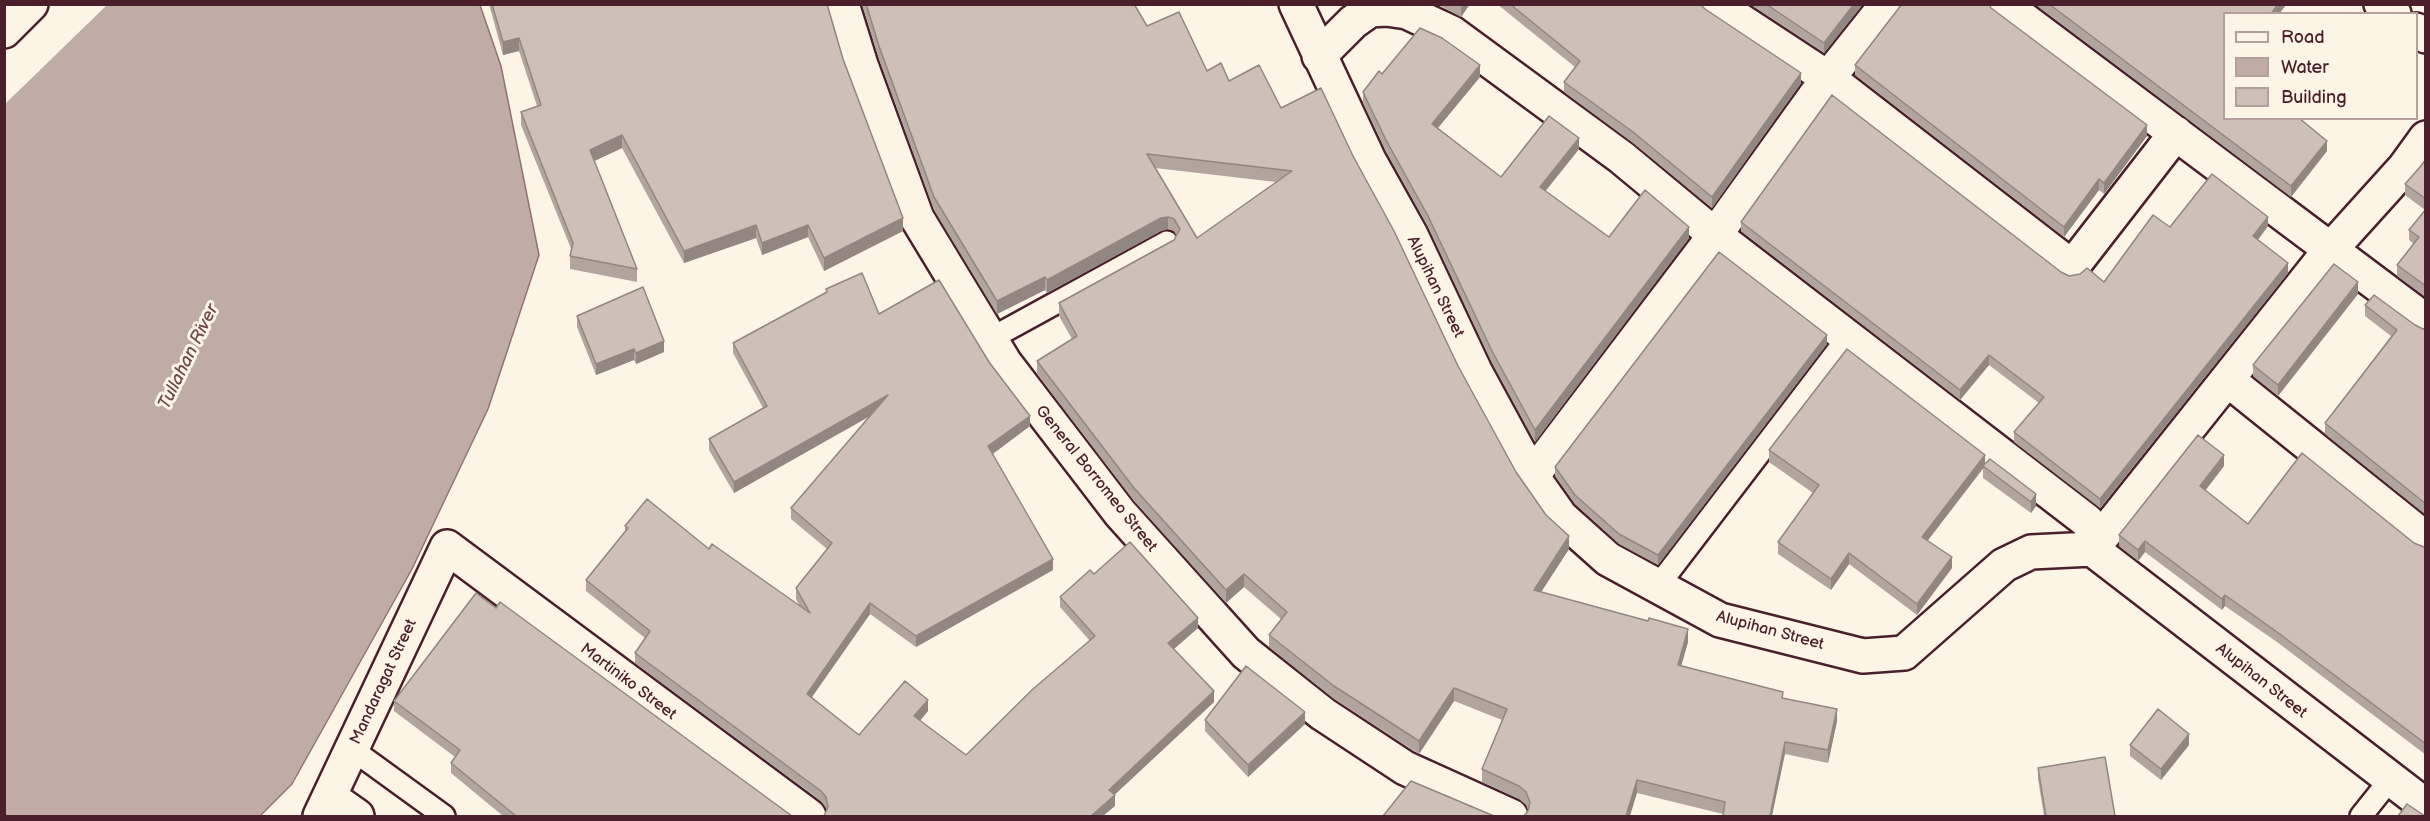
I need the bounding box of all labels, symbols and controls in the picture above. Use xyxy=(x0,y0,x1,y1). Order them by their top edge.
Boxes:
legend xyxy=(2223,12,2418,120)
text: Road xyxy=(2281,27,2325,48)
text: Water xyxy=(2281,57,2329,78)
text: Building xyxy=(2281,87,2347,108)
street label: Alupihan Street xyxy=(1402,233,1468,341)
water label: Tullahan River xyxy=(154,301,224,413)
street label: General Borromeo Street xyxy=(1031,402,1161,556)
street label: Alupihan Street xyxy=(1714,607,1826,655)
street label: Mandaragat Street xyxy=(347,616,421,748)
street label: Alupihan Street xyxy=(2212,639,2310,723)
street label: Martiniko Street xyxy=(576,640,680,724)

